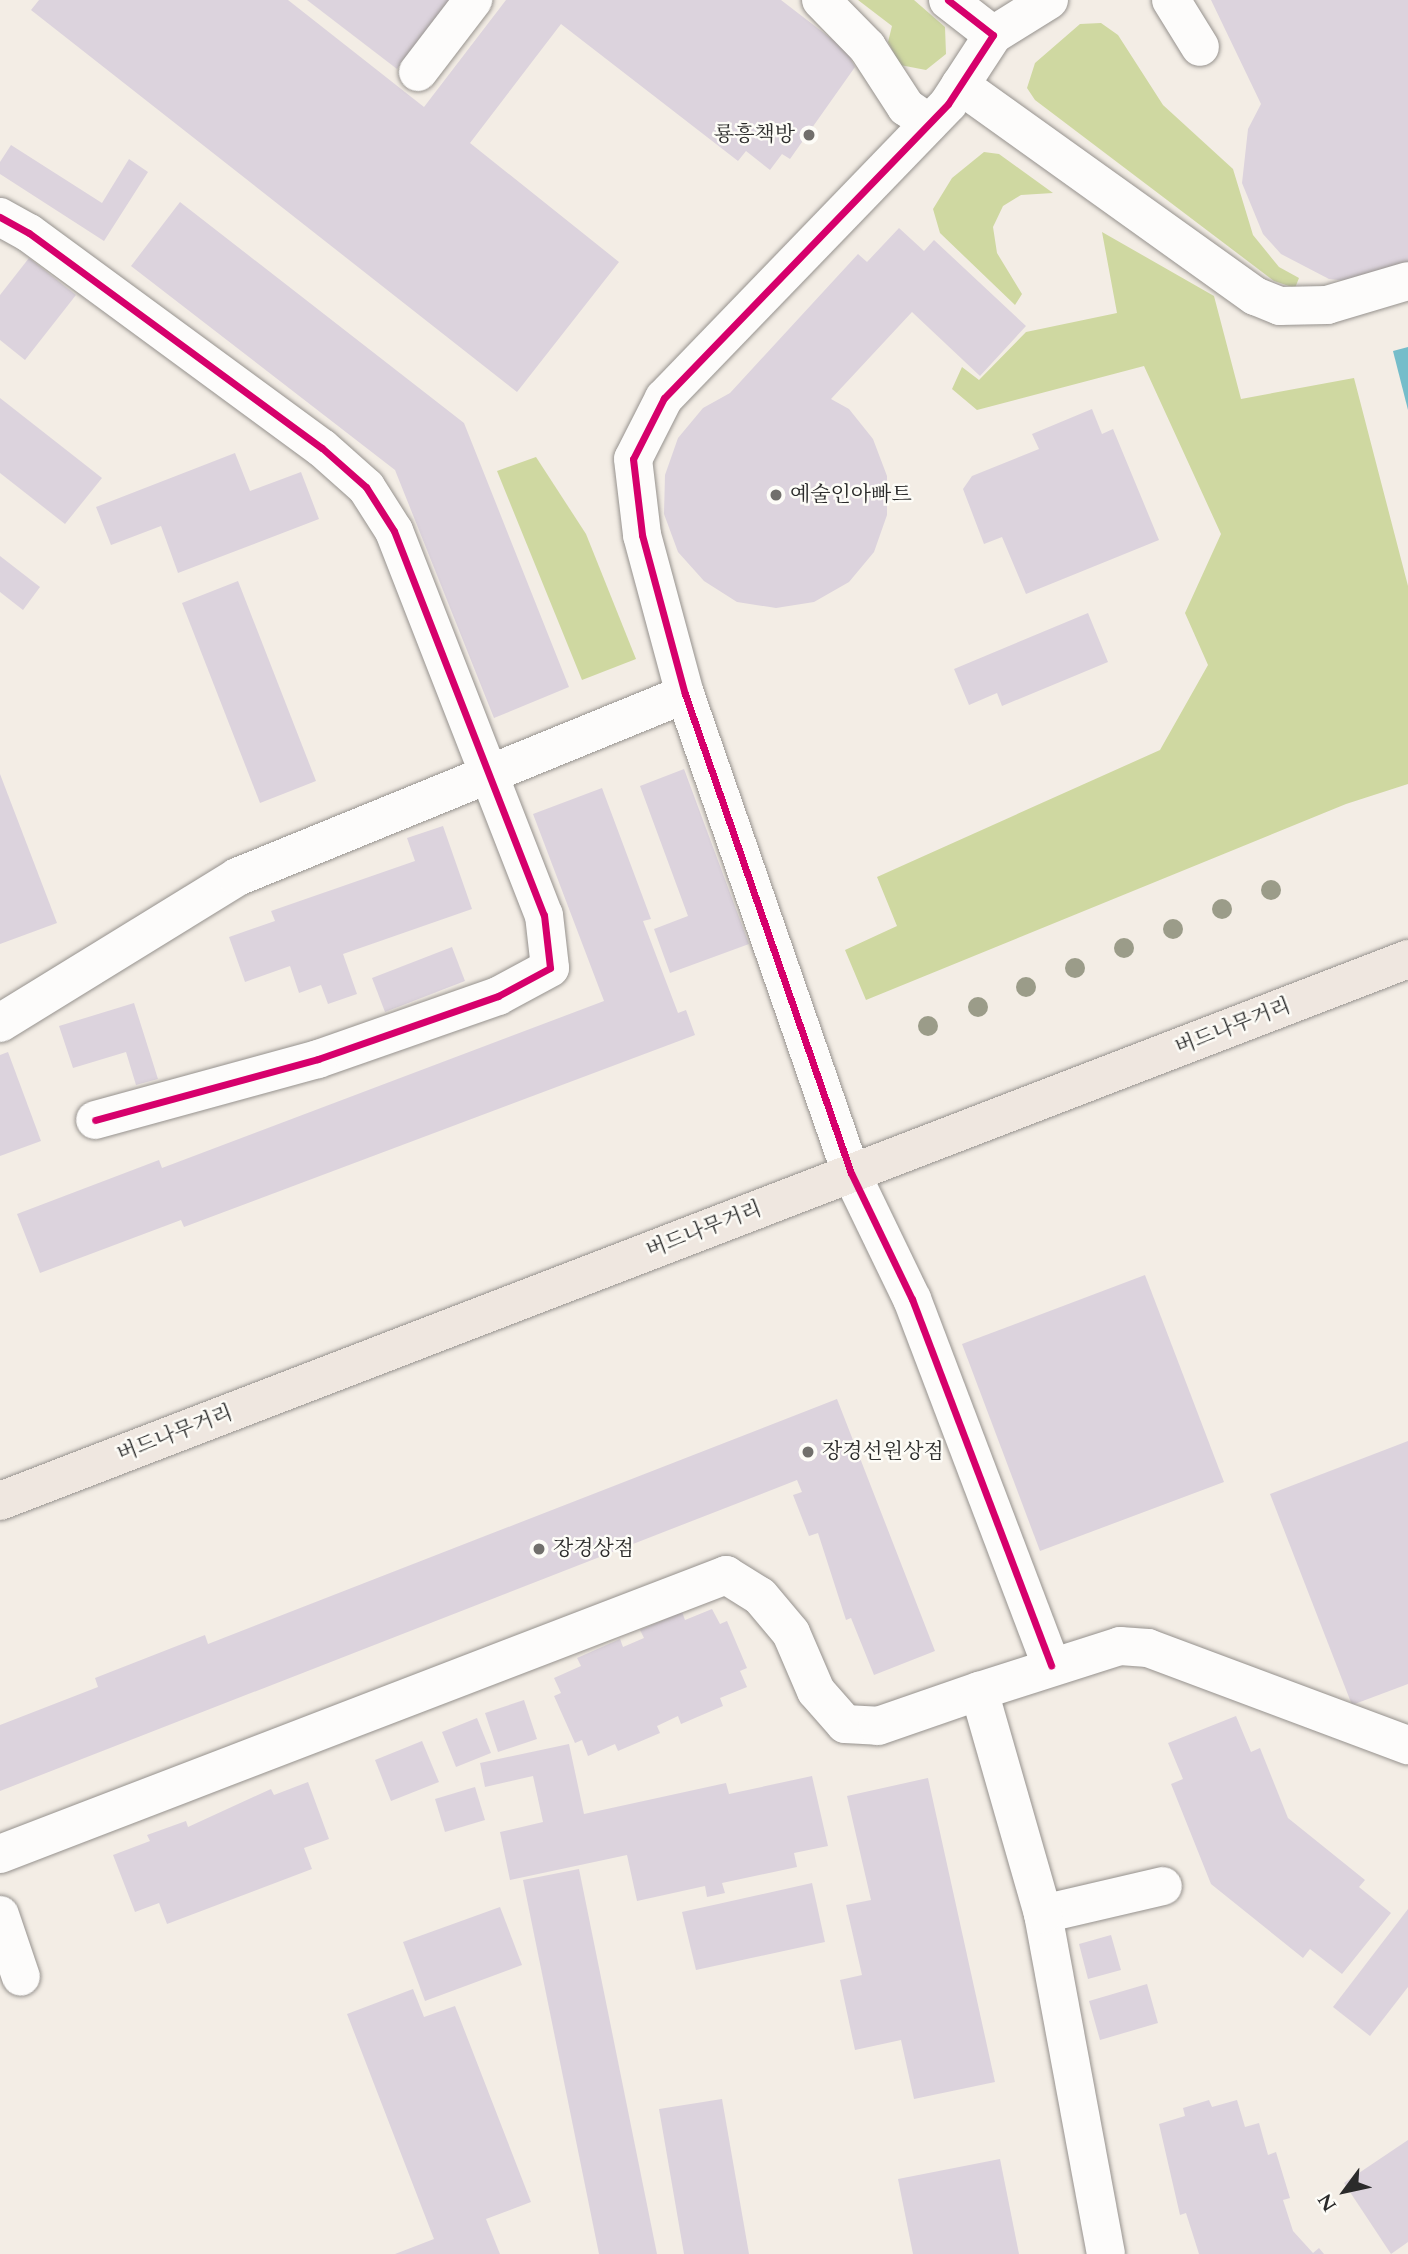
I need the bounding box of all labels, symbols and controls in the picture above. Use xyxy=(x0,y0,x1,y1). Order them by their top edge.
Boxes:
place label: 룡흥책방 xyxy=(714,122,795,148)
marker: 룡흥책방 xyxy=(801,127,817,143)
place label: 예술인아빠트 xyxy=(790,482,912,508)
marker: 예술인아빠트 xyxy=(768,487,784,503)
street label: 버드나무거리 xyxy=(1172,993,1294,1061)
street label: 버드나무거리 xyxy=(643,1196,765,1264)
street label: 버드나무거리 xyxy=(114,1400,236,1468)
place label: 장경선원상점 xyxy=(822,1439,944,1465)
marker: 장경선원상점 xyxy=(800,1444,816,1460)
place label: 장경상점 xyxy=(553,1536,634,1562)
marker: 장경상점 xyxy=(531,1541,547,1557)
north arrow xyxy=(1310,2156,1380,2226)
text: N xyxy=(1312,2188,1343,2216)

